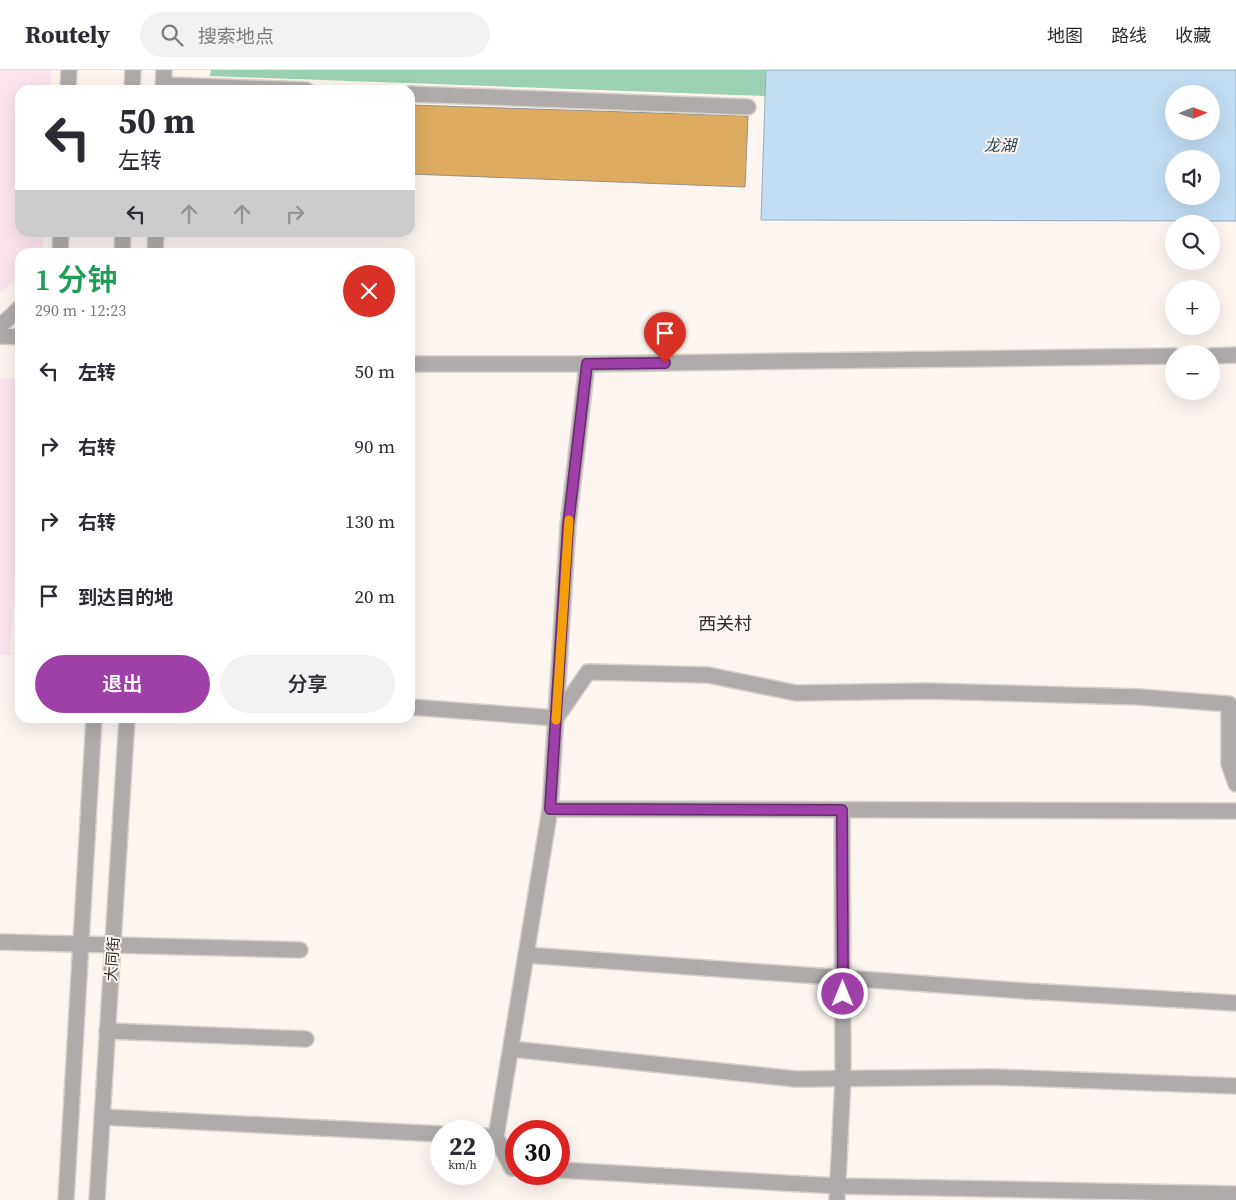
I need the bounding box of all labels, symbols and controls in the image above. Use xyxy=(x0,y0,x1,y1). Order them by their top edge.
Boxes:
search box xyxy=(140,12,490,57)
text: Routely xyxy=(25,18,110,51)
icon: search xyxy=(158,21,186,49)
text: 搜索地点 xyxy=(198,23,274,49)
text: 地图 xyxy=(1047,23,1083,48)
text: 路线 xyxy=(1111,23,1147,48)
text: 收藏 xyxy=(1175,23,1211,48)
north arrow xyxy=(1165,85,1220,140)
map controls xyxy=(1165,85,1220,400)
text: 50 m xyxy=(118,97,195,145)
icon: left xyxy=(35,105,100,170)
water label: 龙湖 xyxy=(984,134,1019,156)
text: 左转 xyxy=(118,145,162,175)
button: sound xyxy=(1165,150,1220,205)
icon: left xyxy=(122,200,150,228)
icon: ahead xyxy=(175,200,203,228)
icon: ahead xyxy=(228,200,256,228)
icon: right xyxy=(281,200,309,228)
button: search xyxy=(1165,215,1220,270)
text: 1 分钟 xyxy=(35,259,117,300)
button: close xyxy=(343,265,395,317)
button: + xyxy=(1165,280,1220,335)
text: 290 m · 12:23 xyxy=(35,299,126,321)
pin xyxy=(644,312,686,363)
icon: arrive xyxy=(651,319,679,347)
button: − xyxy=(1165,345,1220,400)
icon: left xyxy=(35,357,63,385)
text: 50 m xyxy=(354,358,395,384)
text: 左转 xyxy=(78,359,116,385)
icon: right xyxy=(35,432,63,460)
text: 90 m xyxy=(354,433,395,459)
text: 右转 xyxy=(78,434,116,460)
icon: right xyxy=(35,507,63,535)
text: 130 m xyxy=(345,508,395,534)
text: 右转 xyxy=(78,509,116,535)
icon: arrive xyxy=(35,582,63,610)
text: 20 m xyxy=(354,583,395,609)
text: 到达目的地 xyxy=(78,584,173,610)
district label: 西关村 xyxy=(698,611,752,636)
button: 退出 xyxy=(35,655,210,713)
button: 分享 xyxy=(220,655,395,713)
street label: 大同街 xyxy=(100,936,124,982)
position arrow xyxy=(816,967,868,1019)
speed limit sign: 30 xyxy=(505,1120,570,1185)
text: 22 xyxy=(449,1129,476,1163)
text: km/h xyxy=(448,1157,477,1173)

